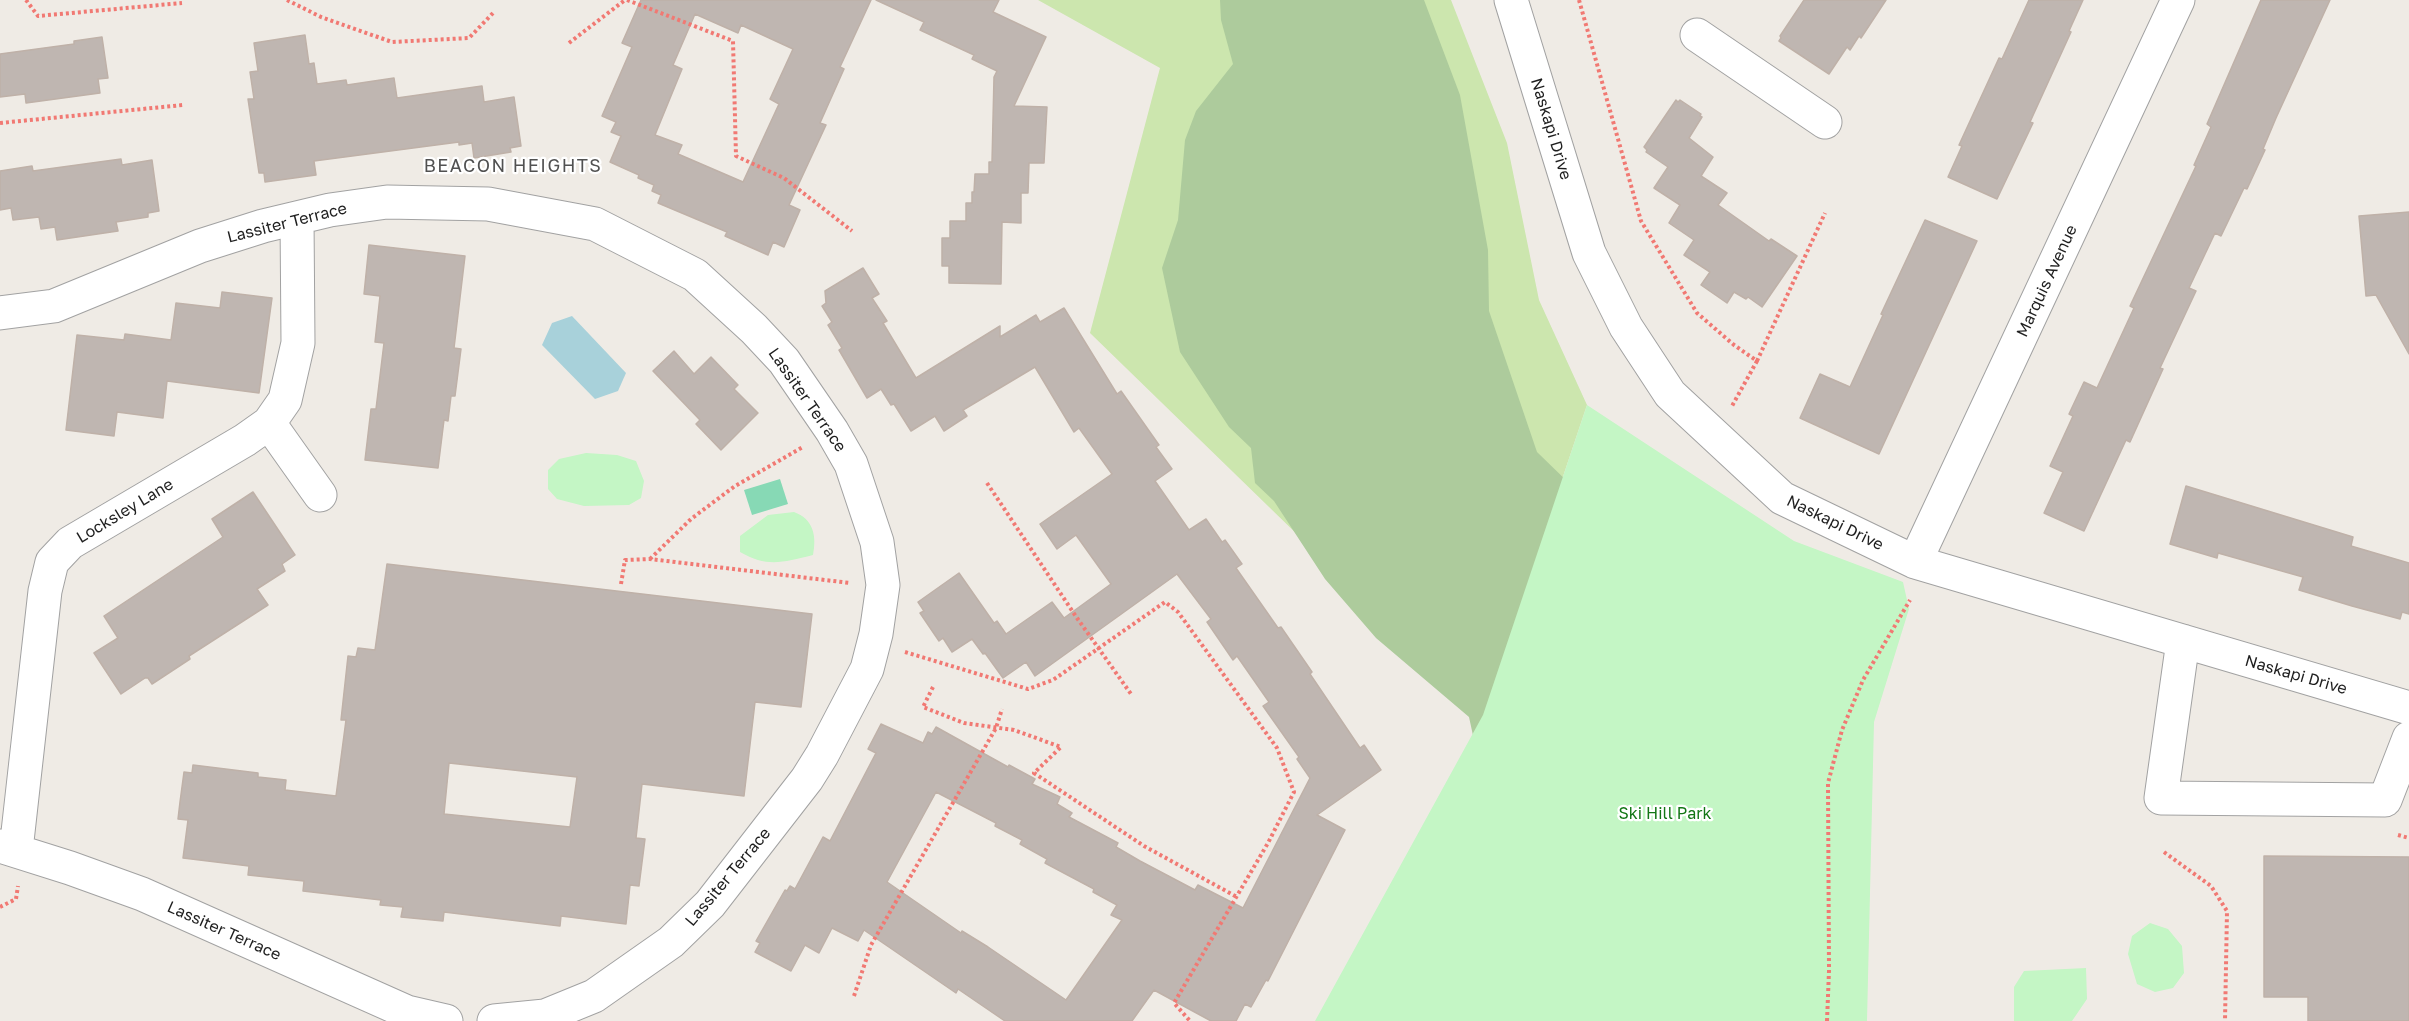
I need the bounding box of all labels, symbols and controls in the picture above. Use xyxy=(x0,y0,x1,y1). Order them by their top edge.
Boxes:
street label: Naskapi Drive xyxy=(1526,76,1576,182)
district label: BEACON HEIGHTS xyxy=(424,155,602,177)
street label: Lassiter Terrace xyxy=(225,199,349,247)
street label: Marquis Avenue xyxy=(2013,222,2081,340)
street label: Lassiter Terrace xyxy=(764,344,850,456)
street label: Locksley Lane xyxy=(73,475,177,547)
street label: Naskapi Drive xyxy=(1783,491,1887,555)
street label: Naskapi Drive xyxy=(2243,651,2349,699)
park label: Ski Hill Park xyxy=(1619,804,1711,824)
street label: Lassiter Terrace xyxy=(681,824,775,930)
street label: Lassiter Terrace xyxy=(164,897,284,965)

